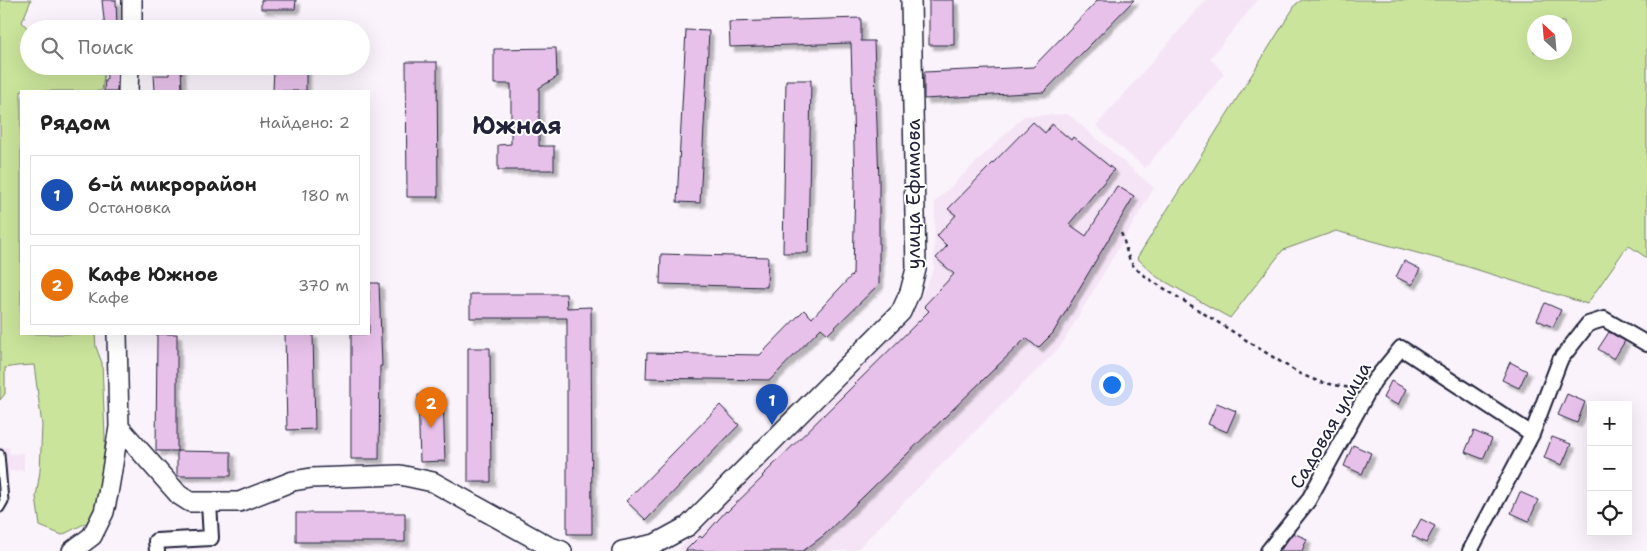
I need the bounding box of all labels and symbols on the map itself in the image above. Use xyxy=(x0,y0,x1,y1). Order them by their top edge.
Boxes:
north arrow xyxy=(1527,15,1572,60)
district label: Южная xyxy=(472,110,562,142)
street label: улица Ефимова xyxy=(901,119,926,269)
street label: Садовая улица xyxy=(1284,357,1377,493)
your location xyxy=(1099,372,1125,398)
pin: 1 xyxy=(756,384,788,425)
pin: 2 xyxy=(415,387,447,428)

